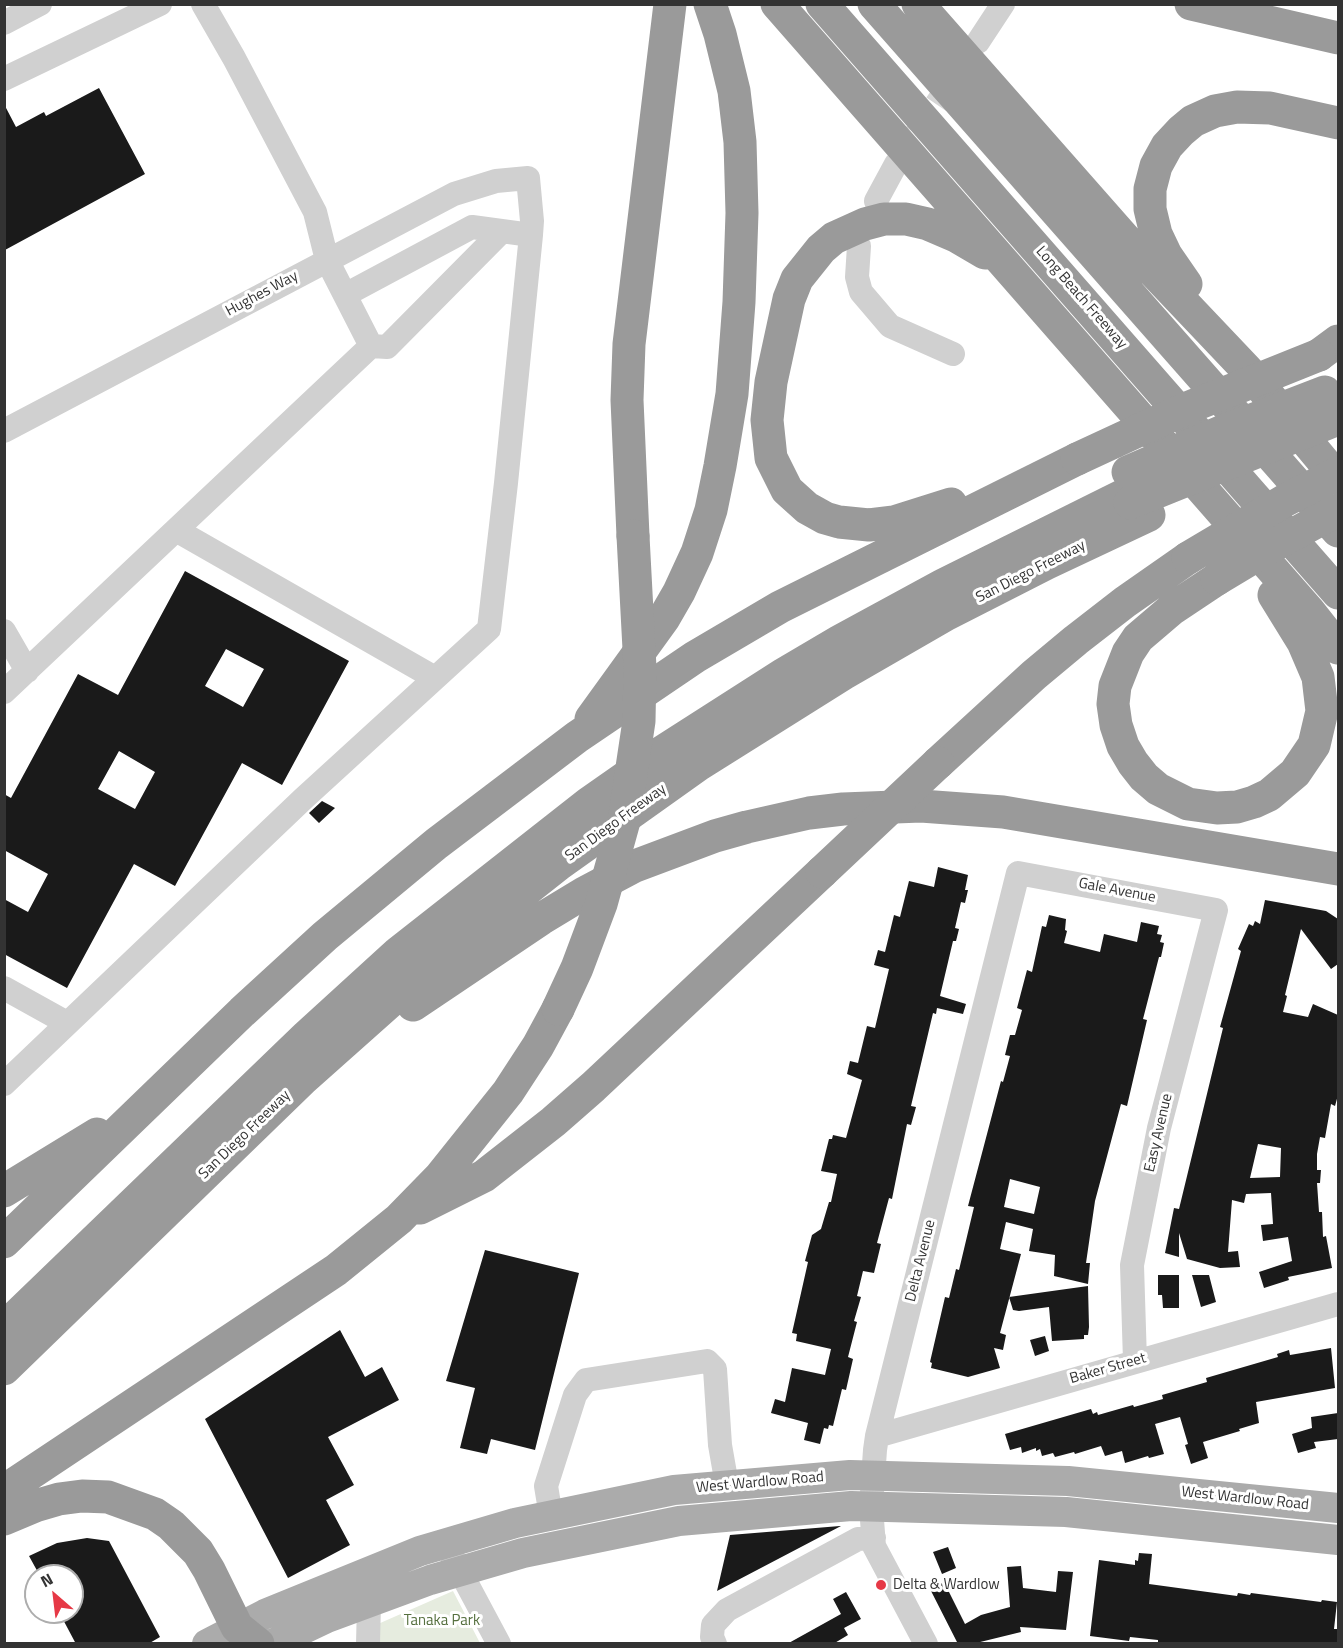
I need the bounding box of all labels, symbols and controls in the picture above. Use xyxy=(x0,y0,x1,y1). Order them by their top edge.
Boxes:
street label: Long Beach Freeway xyxy=(1032,243,1130,353)
street label: Hughes Way xyxy=(223,267,301,321)
street label: San Diego Freeway xyxy=(973,537,1089,607)
street label: San Diego Freeway xyxy=(562,780,670,866)
street label: Gale Avenue xyxy=(1077,875,1157,907)
street label: San Diego Freeway xyxy=(196,1087,294,1183)
street label: Easy Avenue xyxy=(1141,1092,1177,1174)
street label: Delta Avenue xyxy=(902,1218,940,1304)
street label: Baker Street xyxy=(1068,1350,1148,1388)
street label: West Wardlow Road xyxy=(695,1468,825,1498)
street label: West Wardlow Road xyxy=(1180,1483,1310,1515)
north arrow xyxy=(24,1564,84,1624)
text: N xyxy=(36,1567,57,1593)
place label: Delta & Wardlow xyxy=(893,1576,1000,1594)
marker: Delta & Wardlow xyxy=(874,1578,888,1592)
park label: Tanaka Park xyxy=(404,1612,480,1630)

